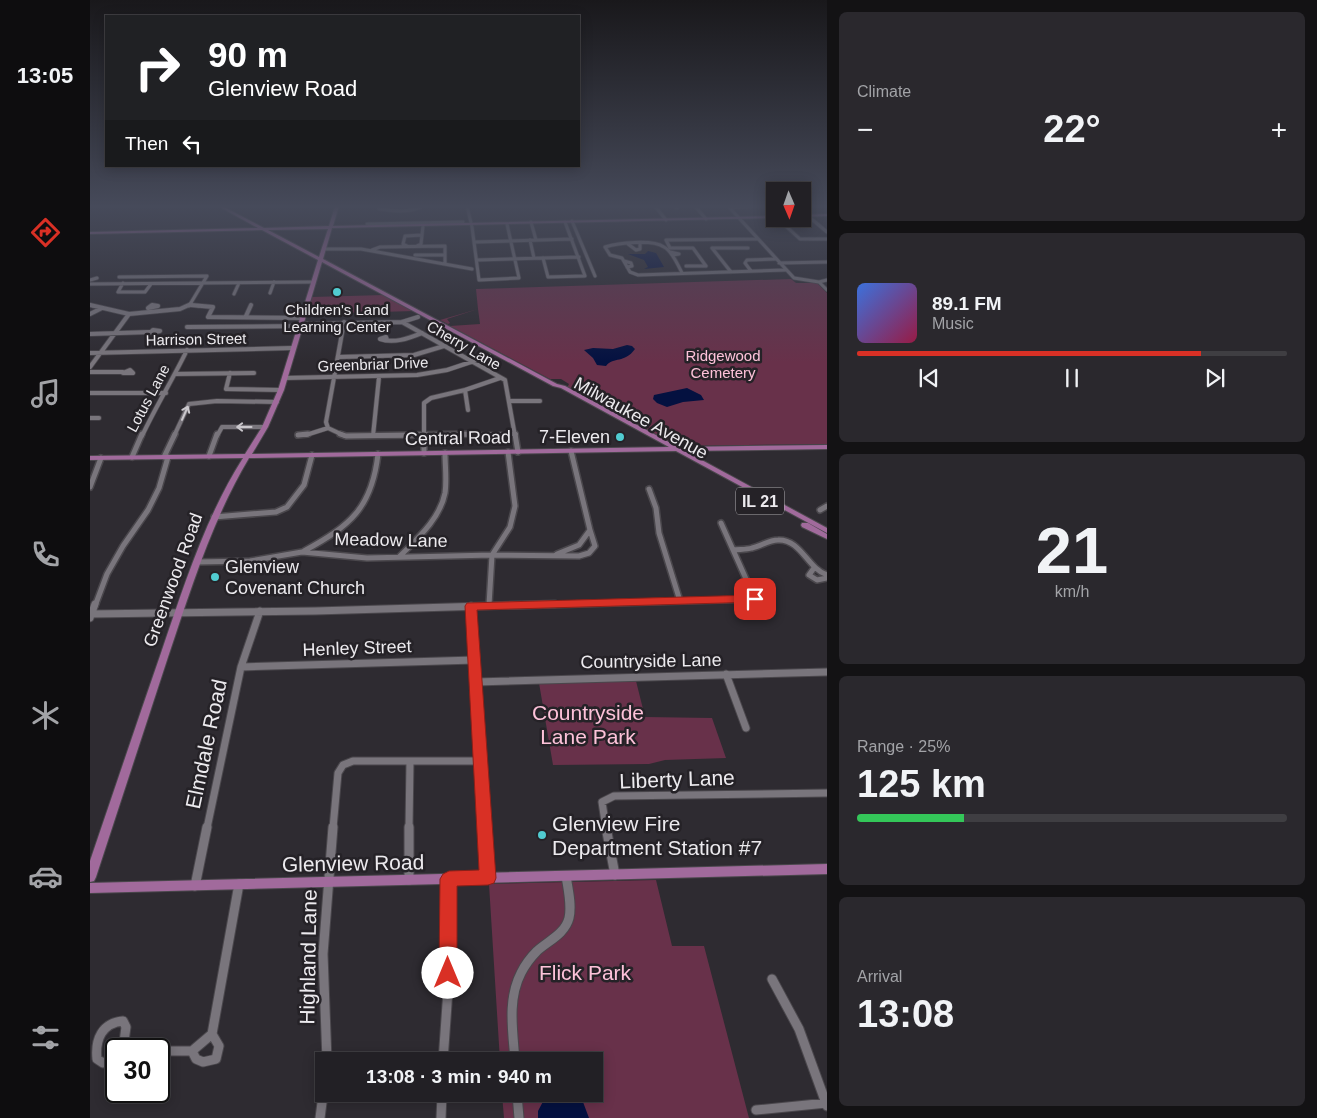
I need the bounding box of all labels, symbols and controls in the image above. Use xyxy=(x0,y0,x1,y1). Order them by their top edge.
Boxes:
icon: right xyxy=(125,35,190,100)
text: 90 m xyxy=(208,35,288,74)
text: 13:05 xyxy=(17,63,73,88)
text: Glenview Road xyxy=(208,76,357,101)
text: Climate xyxy=(857,83,911,100)
text: 22° xyxy=(1043,108,1101,150)
text: − xyxy=(857,114,873,145)
text: + xyxy=(1271,114,1287,145)
icon: left xyxy=(178,130,206,158)
text: Then xyxy=(125,133,168,154)
north arrow xyxy=(766,182,811,228)
map controls xyxy=(766,182,811,227)
icon: directions xyxy=(28,215,63,250)
marker: Children's Land Learning Center xyxy=(331,286,343,298)
text: 89.1 FM xyxy=(932,293,1002,314)
place label: Children's Land Learning Center xyxy=(283,301,391,335)
text: Music xyxy=(932,315,974,332)
street label: Cherry Lane xyxy=(424,317,504,373)
street label: Harrison Street xyxy=(145,330,247,348)
park label: Ridgewood Cemetery xyxy=(685,347,761,381)
street label: Greenbriar Drive xyxy=(317,354,429,374)
street label: Lotus Lane xyxy=(123,361,173,435)
icon: previous xyxy=(915,364,943,392)
icon: pause xyxy=(1058,364,1086,392)
icon: next xyxy=(1201,364,1229,392)
street label: Milwaukee Avenue xyxy=(571,373,711,463)
icon: music xyxy=(28,376,63,411)
one-way arrow xyxy=(180,406,190,421)
one-way arrow xyxy=(236,422,252,432)
street label: Central Road xyxy=(405,427,511,449)
place label: 7-Eleven xyxy=(539,427,610,447)
marker: 7-Eleven xyxy=(614,431,626,443)
road number: IL 21 xyxy=(736,488,784,514)
street label: Greenwood Road xyxy=(139,510,207,650)
text: 21 xyxy=(1036,514,1108,587)
street label: Meadow Lane xyxy=(334,529,448,551)
icon: phone xyxy=(28,537,63,572)
place label: Glenview Covenant Church xyxy=(225,557,365,598)
marker: Glenview Covenant Church xyxy=(209,571,221,583)
pin xyxy=(734,578,776,620)
text: km/h xyxy=(1055,583,1089,600)
icon: arrive xyxy=(741,585,769,613)
street label: Henley Street xyxy=(302,636,412,660)
street label: Countryside Lane xyxy=(580,650,722,672)
street label: Elmdale Road xyxy=(181,677,231,811)
icon: climate xyxy=(28,698,63,733)
park label: Countryside Lane Park xyxy=(532,701,644,748)
text: Range · 25% xyxy=(857,738,950,755)
text: 125 km xyxy=(857,763,986,805)
street label: Liberty Lane xyxy=(619,765,735,793)
place label: Glenview Fire Department Station #7 xyxy=(552,812,762,859)
marker: Glenview Fire Department Station #7 xyxy=(536,829,548,841)
street label: Glenview Road xyxy=(282,850,424,876)
icon: car xyxy=(28,859,63,894)
street label: Highland Lane xyxy=(295,889,321,1025)
position arrow xyxy=(421,946,473,998)
park label: Flick Park xyxy=(539,961,632,984)
text: Arrival xyxy=(857,968,902,985)
text: 13:08 xyxy=(857,993,954,1035)
icon: filters xyxy=(28,1020,63,1055)
speed limit sign: 30 xyxy=(105,1038,170,1103)
text: 13:08 · 3 min · 940 m xyxy=(366,1066,552,1087)

